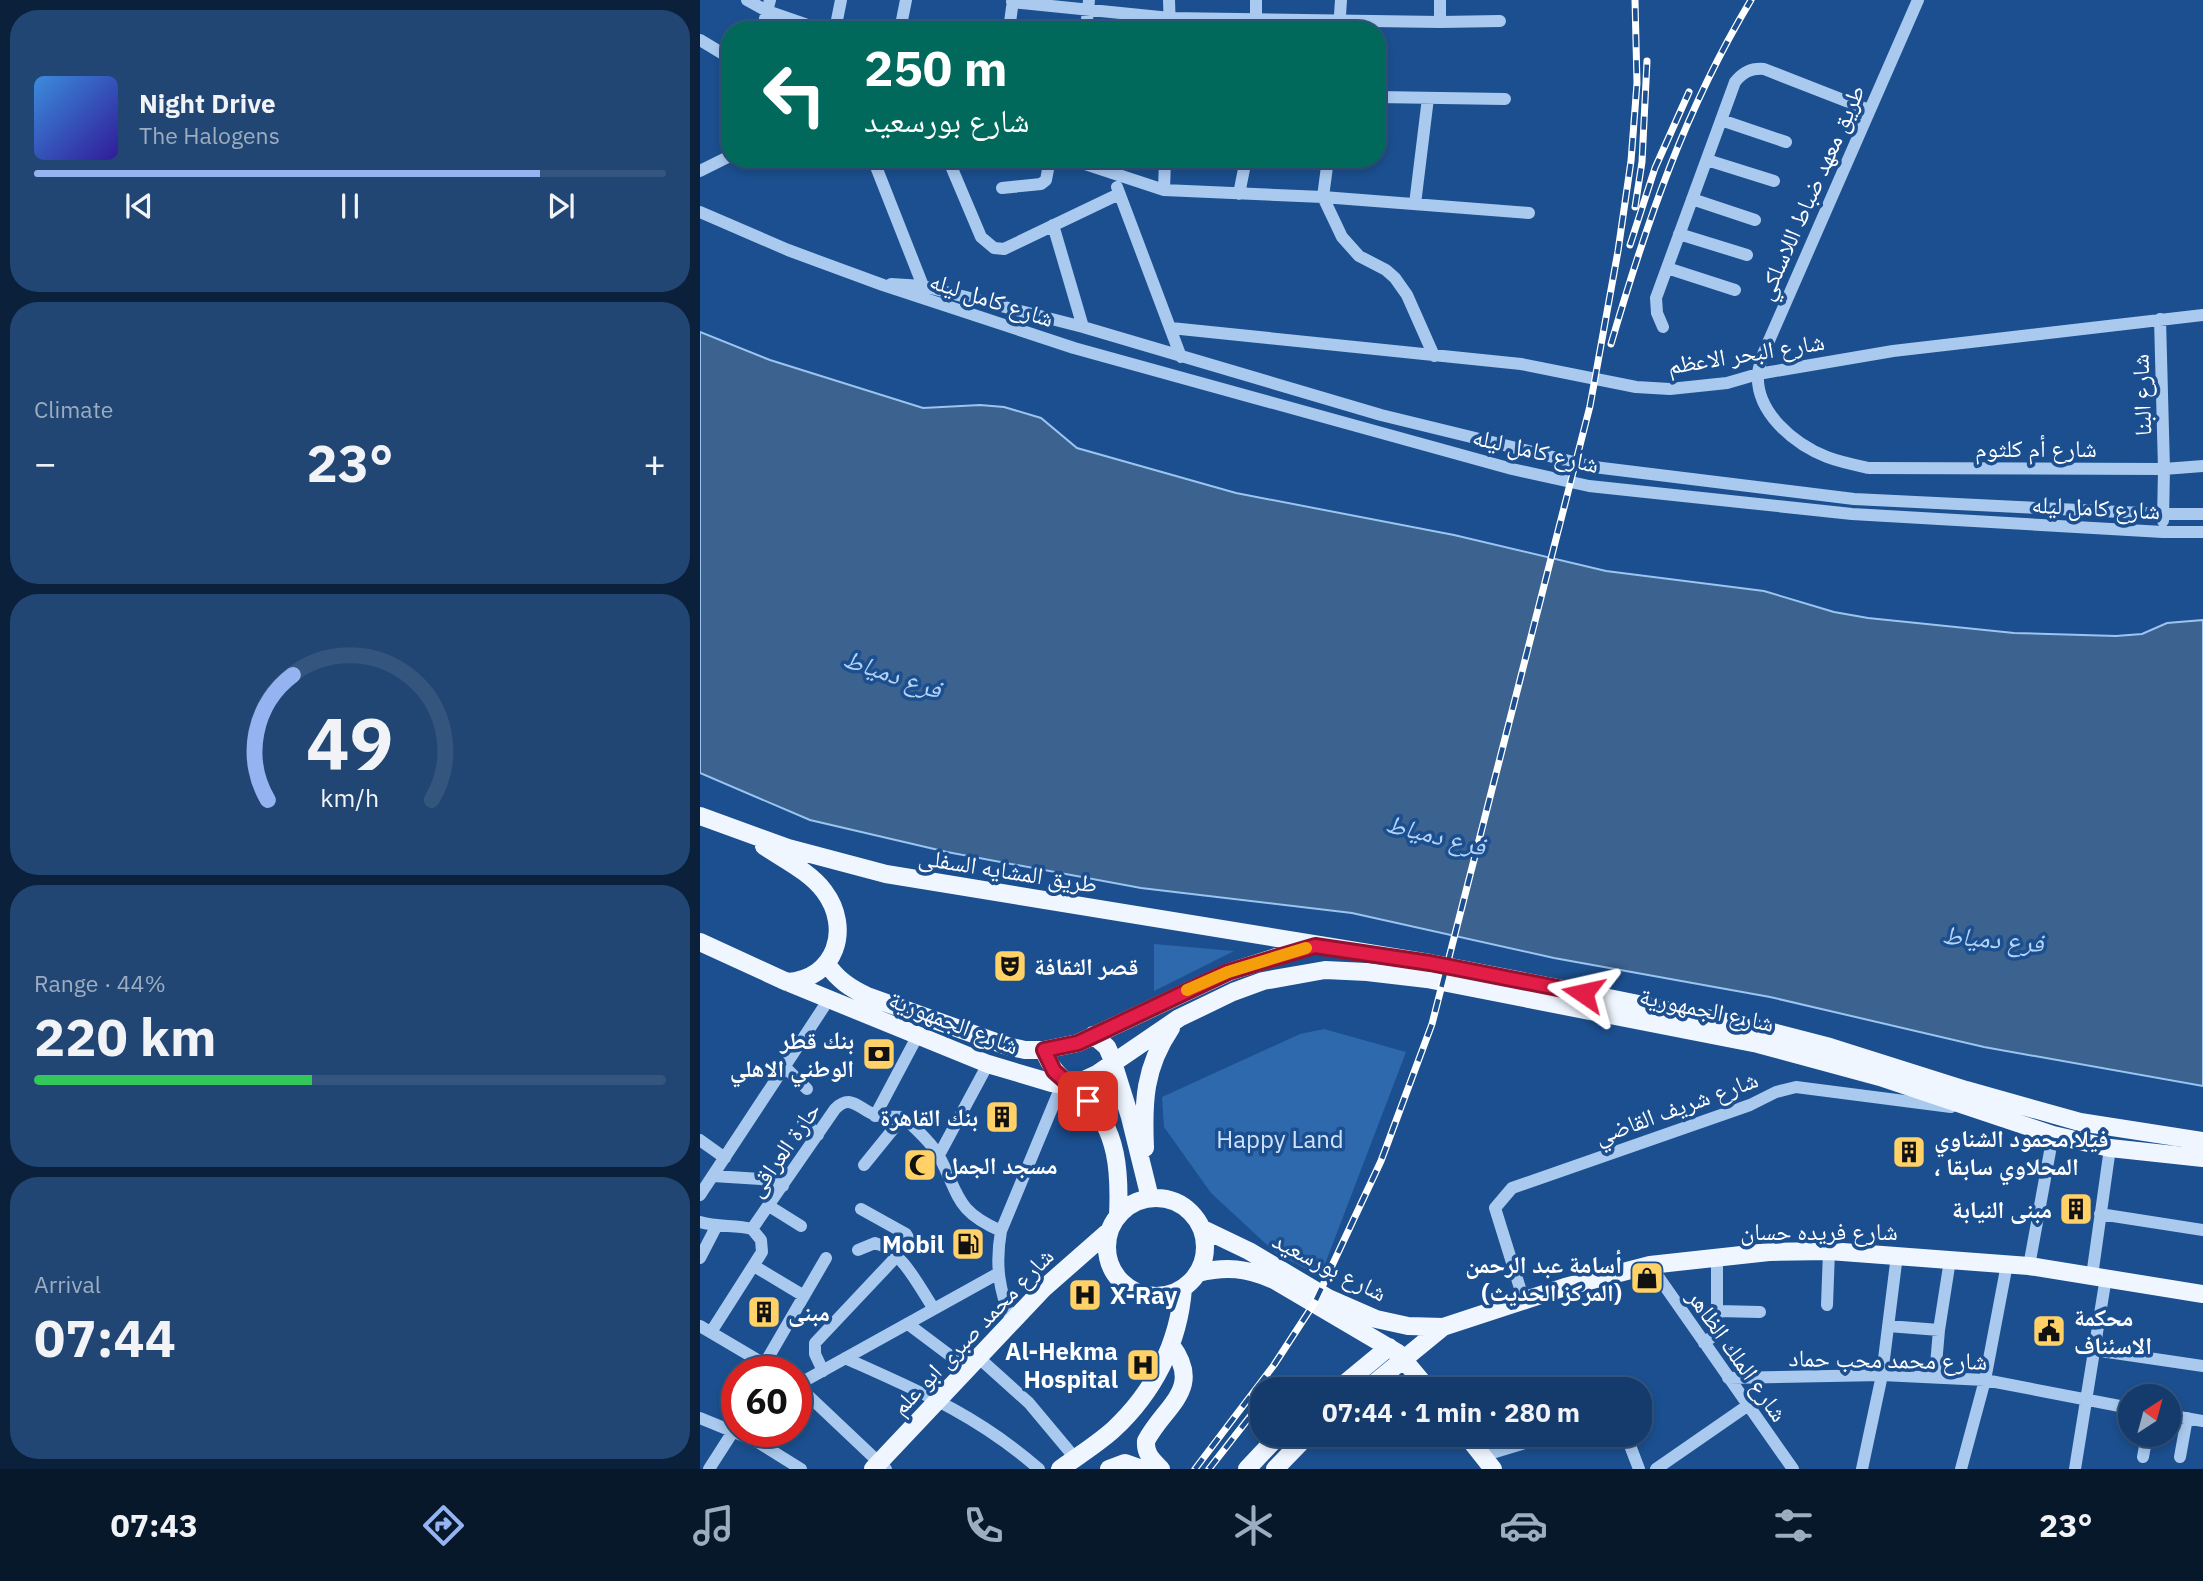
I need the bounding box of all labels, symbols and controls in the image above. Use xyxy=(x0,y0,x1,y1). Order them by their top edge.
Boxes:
text: 250 m xyxy=(864,36,1008,99)
icon: left xyxy=(749,49,840,140)
street label: طريق معهد ضباط اللاسلكي xyxy=(1748,79,1876,306)
text: Night Drive xyxy=(139,86,276,120)
text: شارع بورسعيد xyxy=(864,99,1030,141)
text: The Halogens xyxy=(139,120,280,150)
icon: previous xyxy=(120,187,158,225)
icon: pause xyxy=(331,187,369,225)
icon: next xyxy=(542,187,580,225)
street label: شارع كامل ليله xyxy=(926,264,1058,334)
street label: شارع البحر الاعظم xyxy=(1665,325,1827,382)
street label: شارع البنا xyxy=(2124,353,2158,437)
text: Climate xyxy=(34,394,113,424)
street label: شارع كامل ليله xyxy=(1470,420,1602,480)
text: 23° xyxy=(307,429,393,496)
street label: شارع أم كلثوم xyxy=(1975,432,2097,465)
text: − xyxy=(34,438,57,487)
text: + xyxy=(643,438,666,487)
street label: شارع كامل ليله xyxy=(2031,488,2161,526)
water label: فرع دمياط xyxy=(839,640,948,707)
text: 49 xyxy=(306,696,394,791)
text: km/h xyxy=(321,781,379,814)
water label: فرع دمياط xyxy=(1382,805,1491,864)
street label: طريق المشايه السفلى xyxy=(916,840,1100,900)
water label: فرع دمياط xyxy=(1941,917,2046,960)
theatre icon: قصر الثقافة xyxy=(991,947,1029,985)
place label: قصر الثقافة xyxy=(1034,950,1139,982)
position arrow xyxy=(1546,956,1620,1030)
text: Range · 44% xyxy=(34,968,166,998)
street label: شارع الجمهورية xyxy=(1637,979,1777,1039)
street label: شارع الجمهورية xyxy=(884,983,1024,1061)
text: 220 km xyxy=(34,1003,216,1070)
place label: بنك قطر الوطني الاهلي xyxy=(730,1024,854,1088)
bank icon: بنك قطر الوطني الاهلي xyxy=(860,1035,898,1073)
street label: شارع شريف القاضي xyxy=(1590,1063,1764,1155)
pin xyxy=(1058,1071,1118,1131)
icon: arrive xyxy=(1069,1082,1107,1120)
street label: حارة العراقى xyxy=(739,1095,827,1203)
building icon: بنك القاهرة xyxy=(983,1098,1021,1136)
place label: بنك القاهرة xyxy=(880,1101,978,1133)
place label: فيلا محمود الشناوي ، المحلاوي سابقا xyxy=(1934,1122,2108,1186)
park label: Happy Land xyxy=(1216,1123,1344,1155)
building icon: فيلا محمود الشناوي ، المحلاوي سابقا xyxy=(1890,1133,1928,1171)
mosque icon: مسجد الجمل xyxy=(901,1146,939,1184)
place label: مسجد الجمل xyxy=(944,1149,1058,1181)
building icon: مبنى النيابة xyxy=(2057,1190,2095,1228)
place label: مبنى النيابة xyxy=(1952,1193,2052,1225)
street label: شارع فريده حسان xyxy=(1740,1215,1898,1247)
street label: شارع بورسعيد xyxy=(1267,1224,1393,1308)
fuel station icon: Mobil xyxy=(949,1225,987,1263)
place label: Mobil xyxy=(882,1228,944,1260)
street label: شارع محمد صبرى ابو علم xyxy=(884,1240,1061,1422)
place label: أسامة عبد الرحمن (المركز الحديث) xyxy=(1465,1248,1622,1308)
shop icon: أسامة عبد الرحمن (المركز الحديث) xyxy=(1628,1259,1666,1297)
text: Arrival xyxy=(34,1269,101,1299)
hospital icon: X-Ray xyxy=(1066,1276,1104,1314)
place label: X-Ray xyxy=(1110,1279,1177,1311)
street label: شارع الملك الظاهر xyxy=(1680,1281,1796,1428)
building icon: مبنى xyxy=(745,1293,783,1331)
place label: مبنى xyxy=(788,1296,830,1328)
place label: محكمة الاسئناف xyxy=(2074,1301,2152,1361)
text: 07:44 xyxy=(34,1304,176,1371)
public building icon: محكمة الاسئناف xyxy=(2030,1312,2068,1350)
place label: Al-Hekma Hospital xyxy=(1005,1335,1118,1395)
street label: شارع محمد محب حماد xyxy=(1788,1341,1988,1377)
hospital icon: Al-Hekma Hospital xyxy=(1124,1346,1162,1384)
speed limit sign: 60 xyxy=(721,1356,812,1447)
north arrow xyxy=(2118,1384,2180,1447)
map controls xyxy=(2118,1384,2181,1447)
text: 07:44 · 1 min · 280 m xyxy=(1322,1395,1580,1429)
icon: directions xyxy=(419,1501,468,1550)
icon: music xyxy=(689,1501,738,1550)
icon: phone xyxy=(959,1501,1008,1550)
icon: climate xyxy=(1229,1501,1278,1550)
icon: car xyxy=(1499,1501,1548,1550)
icon: filters xyxy=(1769,1501,1818,1550)
text: 07:43 xyxy=(111,1504,198,1546)
text: 23° xyxy=(2039,1504,2092,1546)

